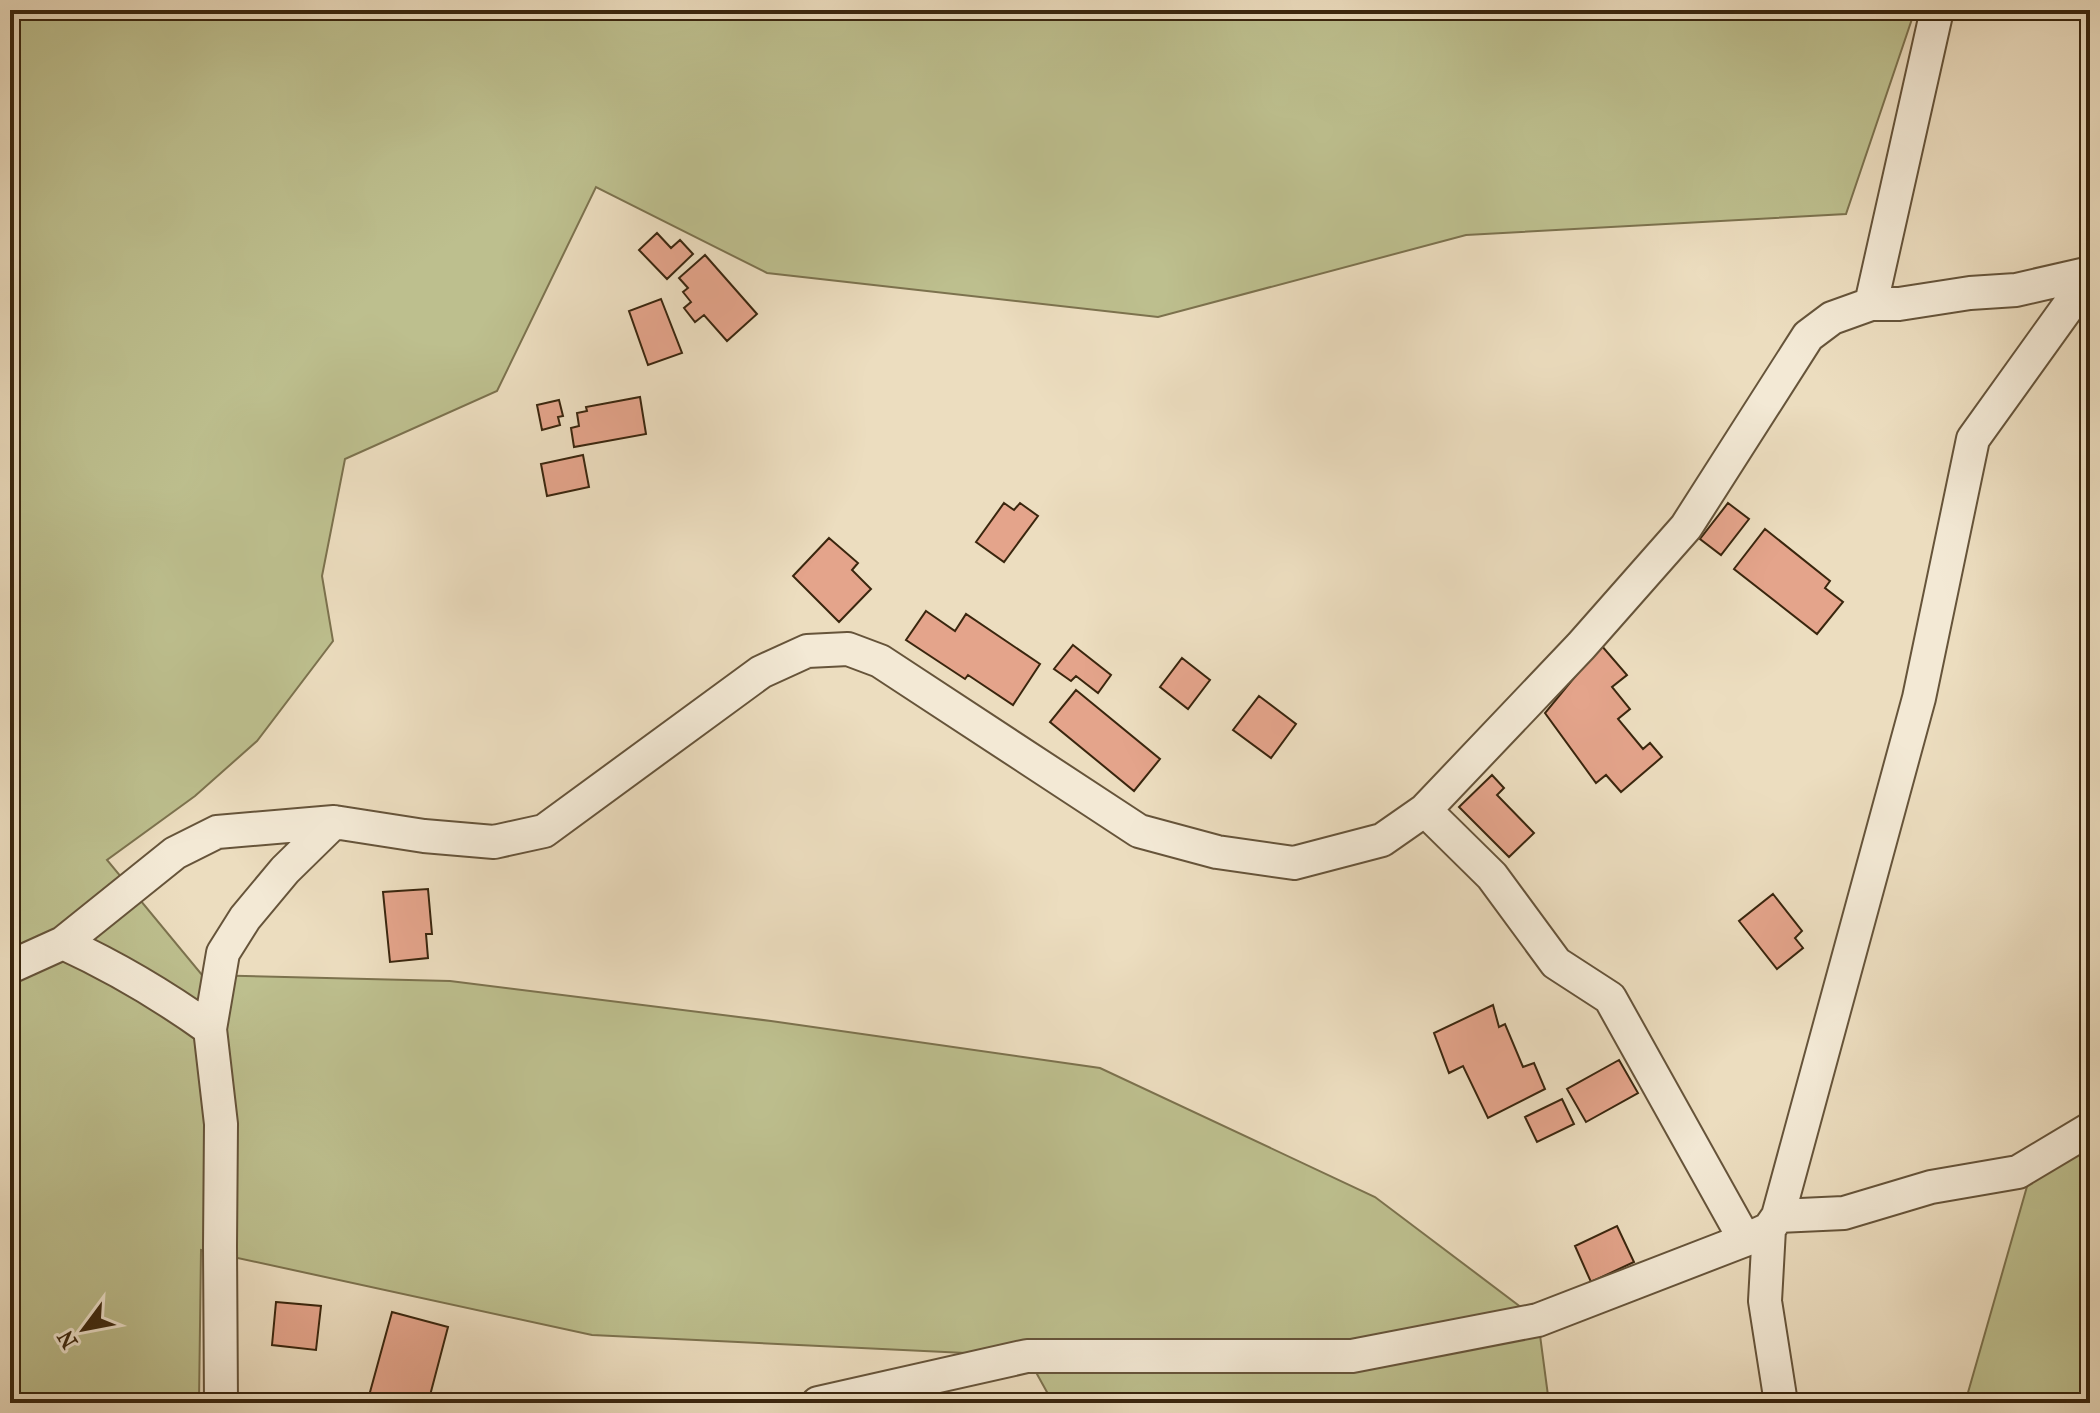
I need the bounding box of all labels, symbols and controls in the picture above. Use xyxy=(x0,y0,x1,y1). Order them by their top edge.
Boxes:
north arrow xyxy=(44,1289,124,1369)
text: N xyxy=(52,1325,83,1353)

